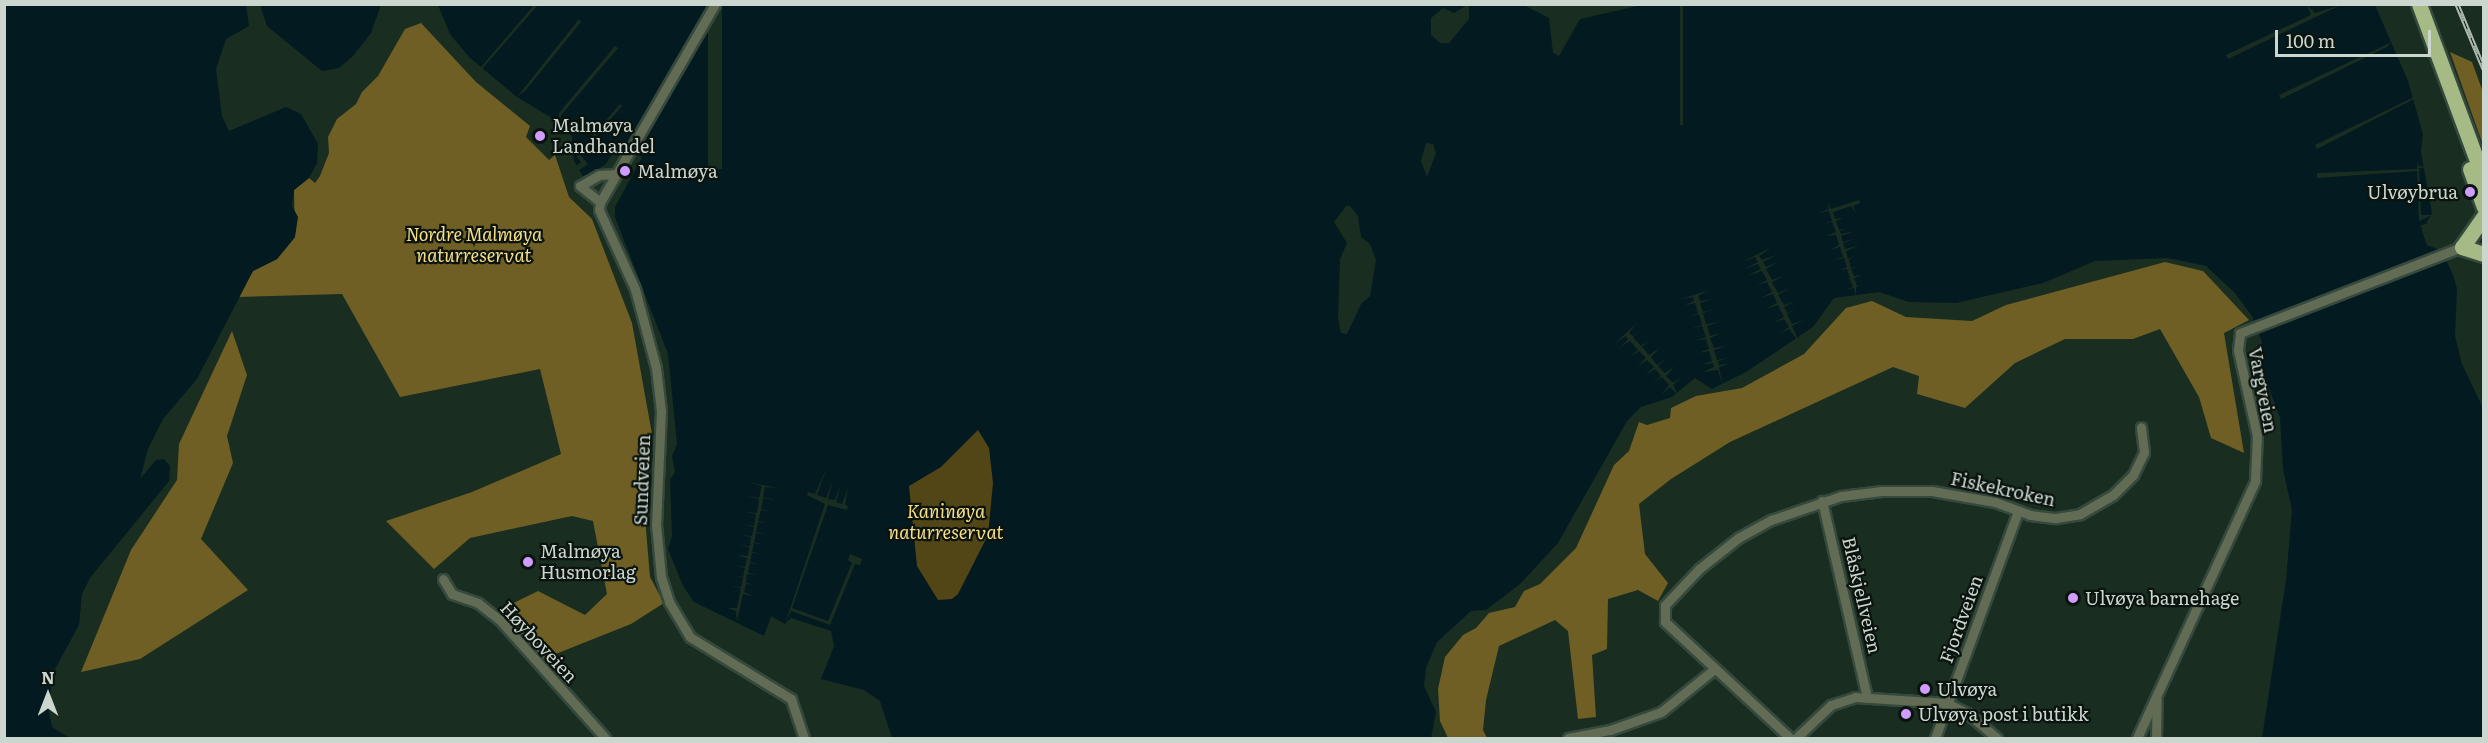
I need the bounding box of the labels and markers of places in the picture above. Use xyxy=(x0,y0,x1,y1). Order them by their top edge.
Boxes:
place label: Malmøya Landhandel xyxy=(552,115,655,158)
marker: Malmøya Landhandel xyxy=(533,129,547,143)
place label: Malmøya xyxy=(637,160,718,182)
marker: Malmøya xyxy=(618,164,632,178)
place label: Ulvøybrua xyxy=(2367,181,2458,203)
marker: Ulvøybrua xyxy=(2463,185,2477,199)
place label: Malmøya Husmorlag xyxy=(540,541,636,584)
marker: Malmøya Husmorlag xyxy=(521,555,535,569)
place label: Ulvøya barnehage xyxy=(2085,587,2239,609)
marker: Ulvøya barnehage xyxy=(2066,591,2080,605)
place label: Ulvøya xyxy=(1937,678,1997,700)
marker: Ulvøya xyxy=(1918,682,1932,696)
place label: Ulvøya post i butikk xyxy=(1918,703,2089,725)
marker: Ulvøya post i butikk xyxy=(1899,707,1913,721)

